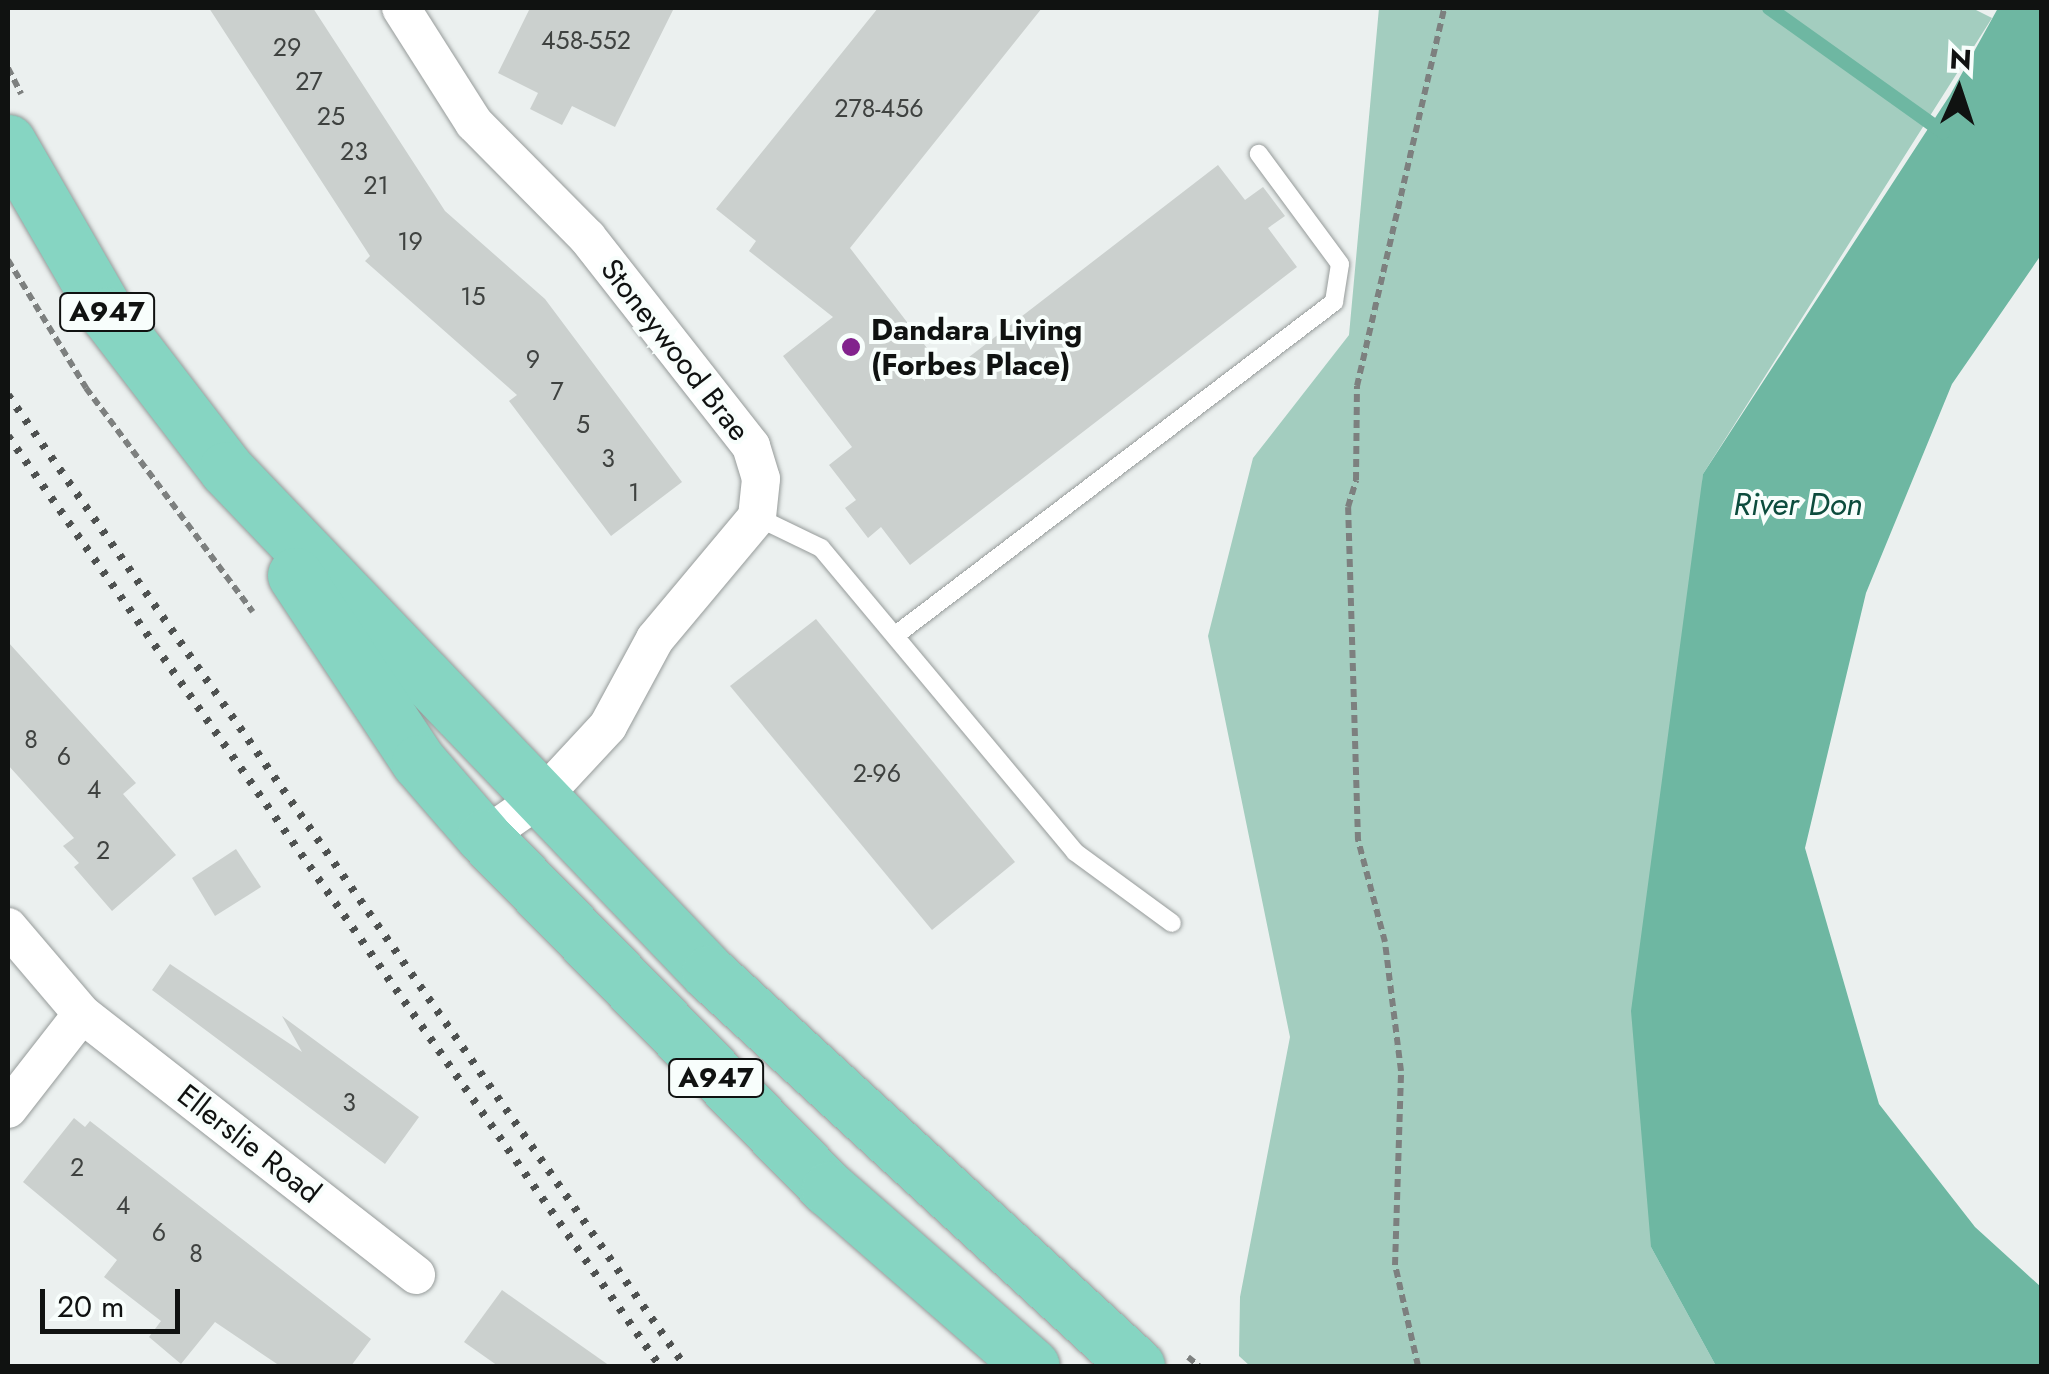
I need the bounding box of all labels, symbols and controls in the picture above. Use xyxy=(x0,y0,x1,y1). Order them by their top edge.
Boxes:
house number: 458-552 xyxy=(541,25,631,55)
house number: 29 xyxy=(273,32,301,62)
text: N xyxy=(1948,38,1973,81)
north arrow xyxy=(1909,40,2009,140)
house number: 27 xyxy=(295,66,323,96)
house number: 278-456 xyxy=(834,93,924,123)
house number: 25 xyxy=(317,101,345,131)
house number: 23 xyxy=(340,136,368,166)
house number: 21 xyxy=(363,170,389,200)
house number: 19 xyxy=(397,226,423,256)
street label: Stoneywood Brae xyxy=(593,252,757,448)
house number: 15 xyxy=(460,281,486,311)
road number: A947 xyxy=(57,289,157,335)
place label: Dandara Living (Forbes Place) xyxy=(871,312,1082,382)
marker: Dandara Living (Forbes Place) xyxy=(840,336,862,358)
house number: 9 xyxy=(526,344,540,374)
house number: 7 xyxy=(550,376,564,406)
house number: 5 xyxy=(576,409,590,439)
house number: 3 xyxy=(601,443,615,473)
house number: 1 xyxy=(628,477,640,507)
water label: River Don xyxy=(1733,485,1863,523)
house number: 8 xyxy=(24,724,38,754)
house number: 6 xyxy=(57,741,71,771)
house number: 2-96 xyxy=(853,758,901,788)
house number: 4 xyxy=(87,774,101,804)
house number: 2 xyxy=(96,835,110,865)
road number: A947 xyxy=(666,1055,766,1101)
street label: Ellerslie Road xyxy=(170,1077,328,1211)
house number: 3 xyxy=(342,1087,356,1117)
house number: 2 xyxy=(70,1152,84,1182)
house number: 4 xyxy=(116,1190,130,1220)
house number: 6 xyxy=(152,1217,166,1247)
house number: 8 xyxy=(189,1238,203,1268)
scale bar xyxy=(45,1269,185,1331)
text: 20 m xyxy=(57,1285,124,1328)

